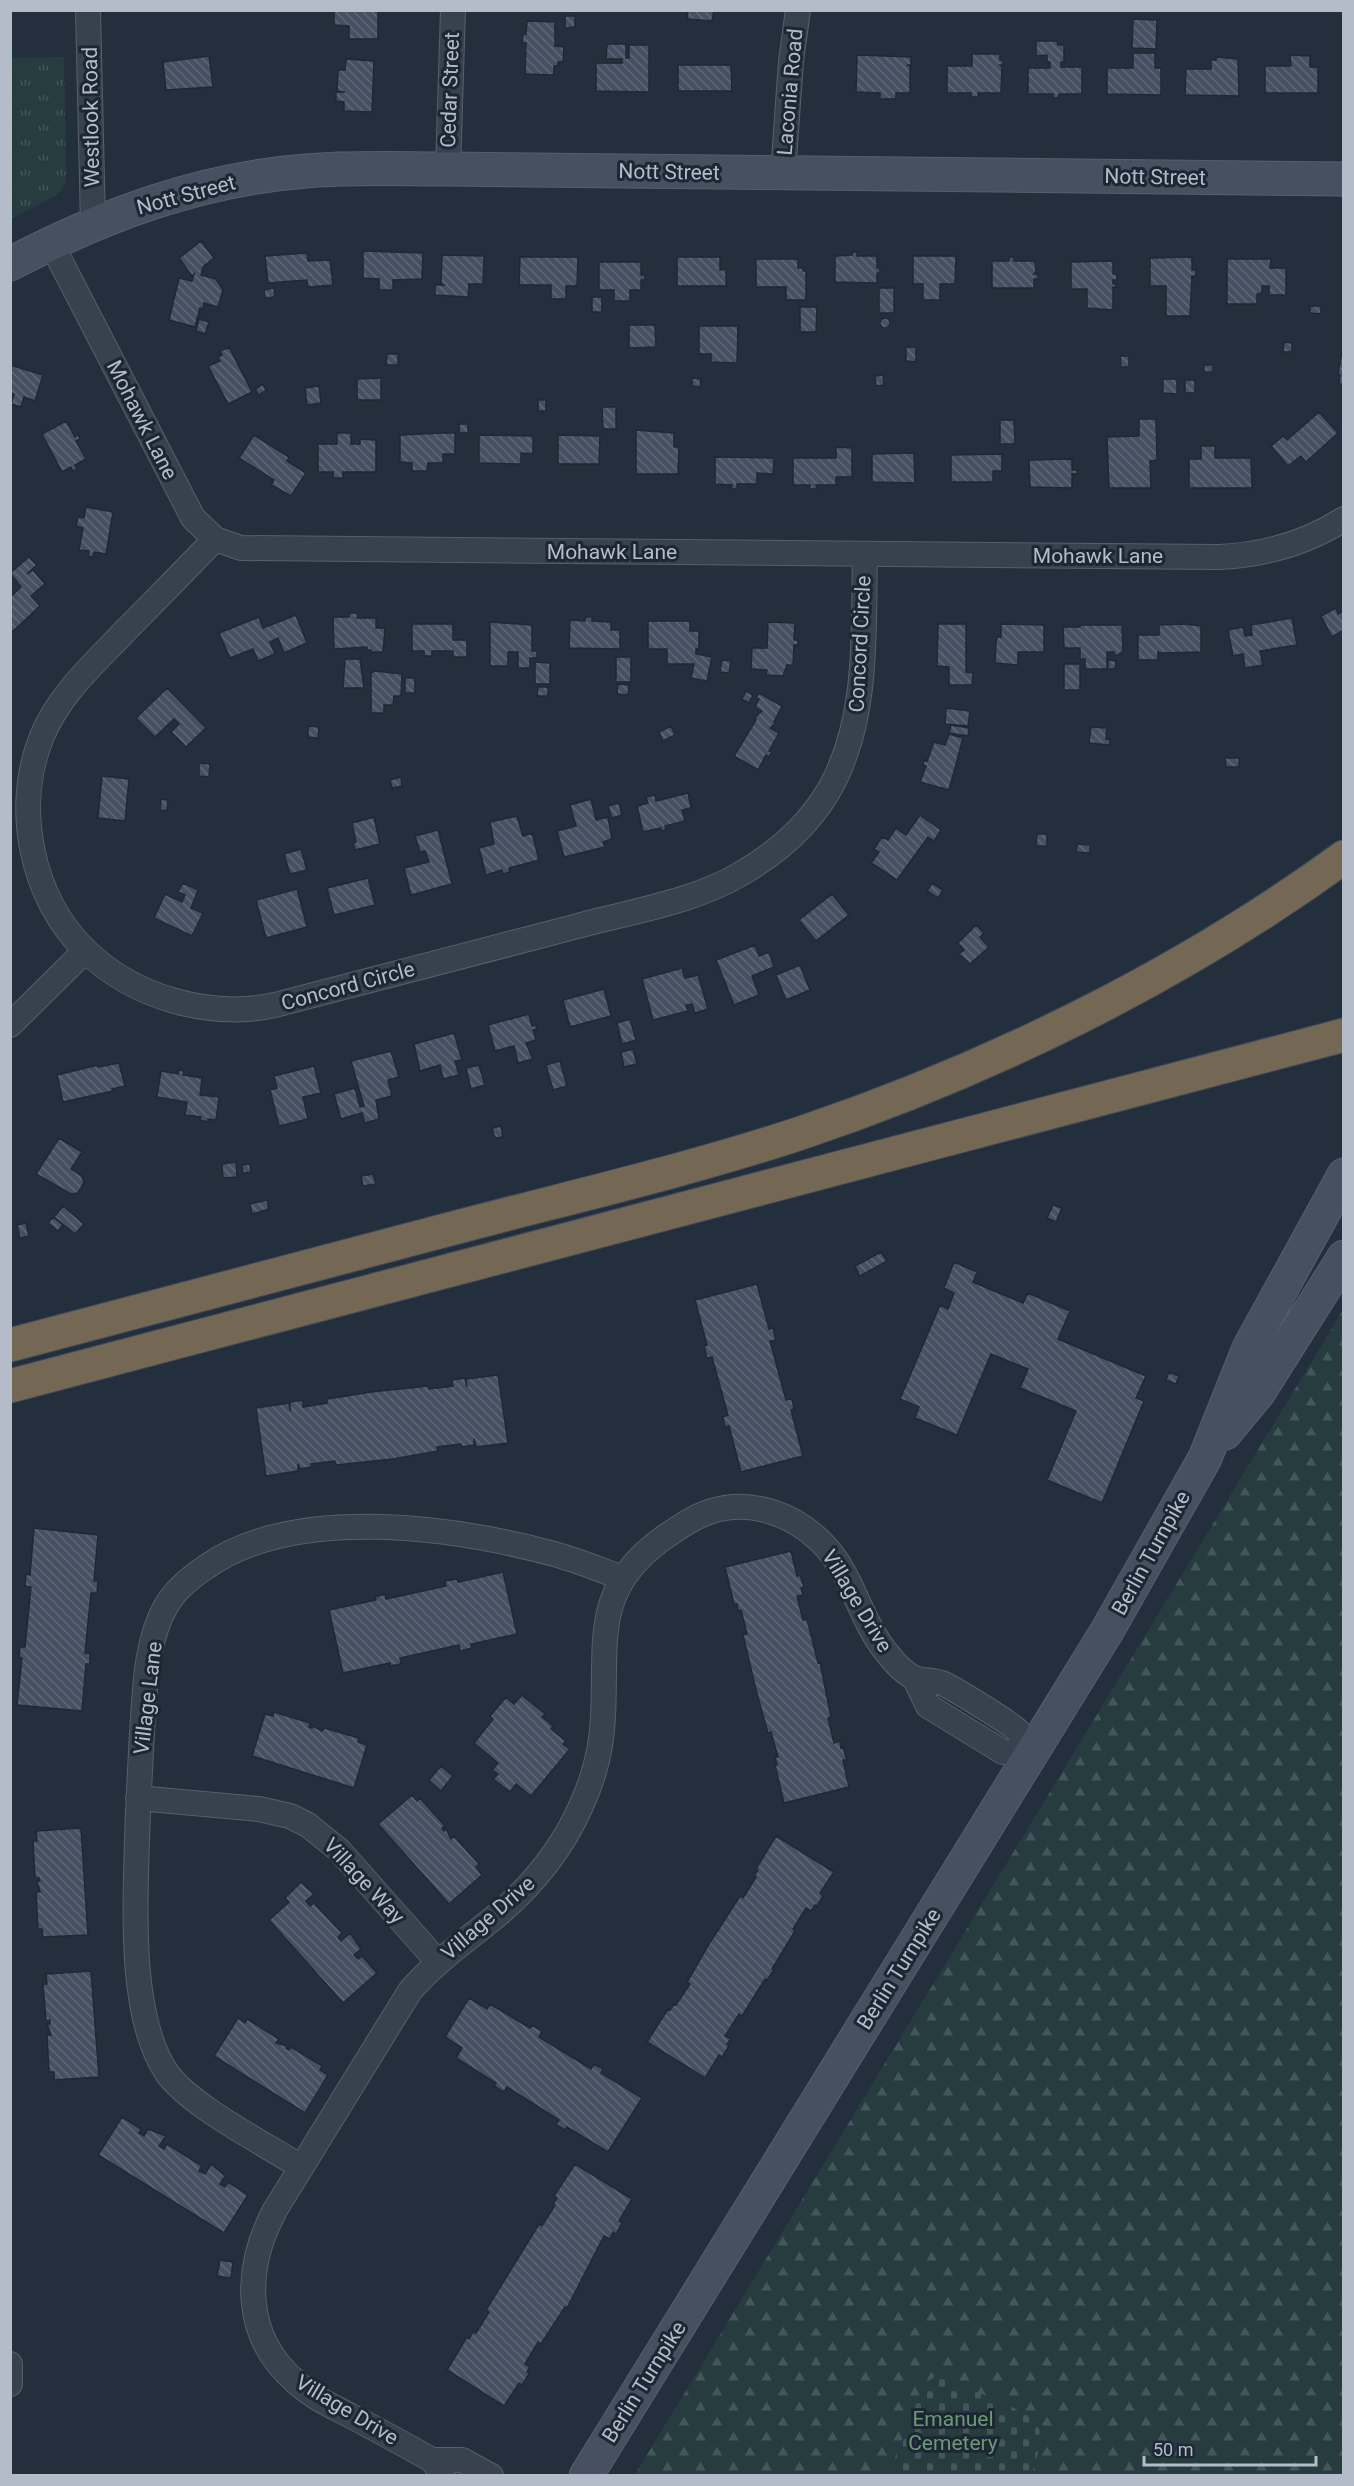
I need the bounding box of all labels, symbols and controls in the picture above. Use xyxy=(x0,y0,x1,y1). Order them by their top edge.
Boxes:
street label: Laconia Road xyxy=(773,28,807,156)
street label: Cedar Street xyxy=(436,32,464,148)
street label: Westlook Road xyxy=(78,47,104,187)
street label: Nott Street xyxy=(618,159,720,185)
street label: Nott Street xyxy=(1104,164,1206,190)
street label: Nott Street xyxy=(134,170,238,220)
street label: Mohawk Lane xyxy=(102,356,182,484)
street label: Mohawk Lane xyxy=(547,540,677,564)
street label: Mohawk Lane xyxy=(1033,544,1163,568)
street label: Concord Circle xyxy=(844,575,876,713)
street label: Concord Circle xyxy=(279,957,417,1015)
street label: Berlin Turnpike xyxy=(1107,1487,1195,1619)
street label: Village Drive xyxy=(817,1545,897,1657)
street label: Village Lane xyxy=(129,1640,167,1756)
street label: Village Way xyxy=(318,1833,410,1929)
street label: Village Drive xyxy=(437,1871,539,1965)
street label: Berlin Turnpike xyxy=(852,1904,946,2034)
street label: Berlin Turnpike xyxy=(597,2317,691,2447)
street label: Village Drive xyxy=(291,2370,403,2450)
park label: Emanuel Cemetery xyxy=(908,2407,998,2455)
scale bar xyxy=(1144,2429,1316,2467)
text: 50 m xyxy=(1153,2439,1193,2460)

